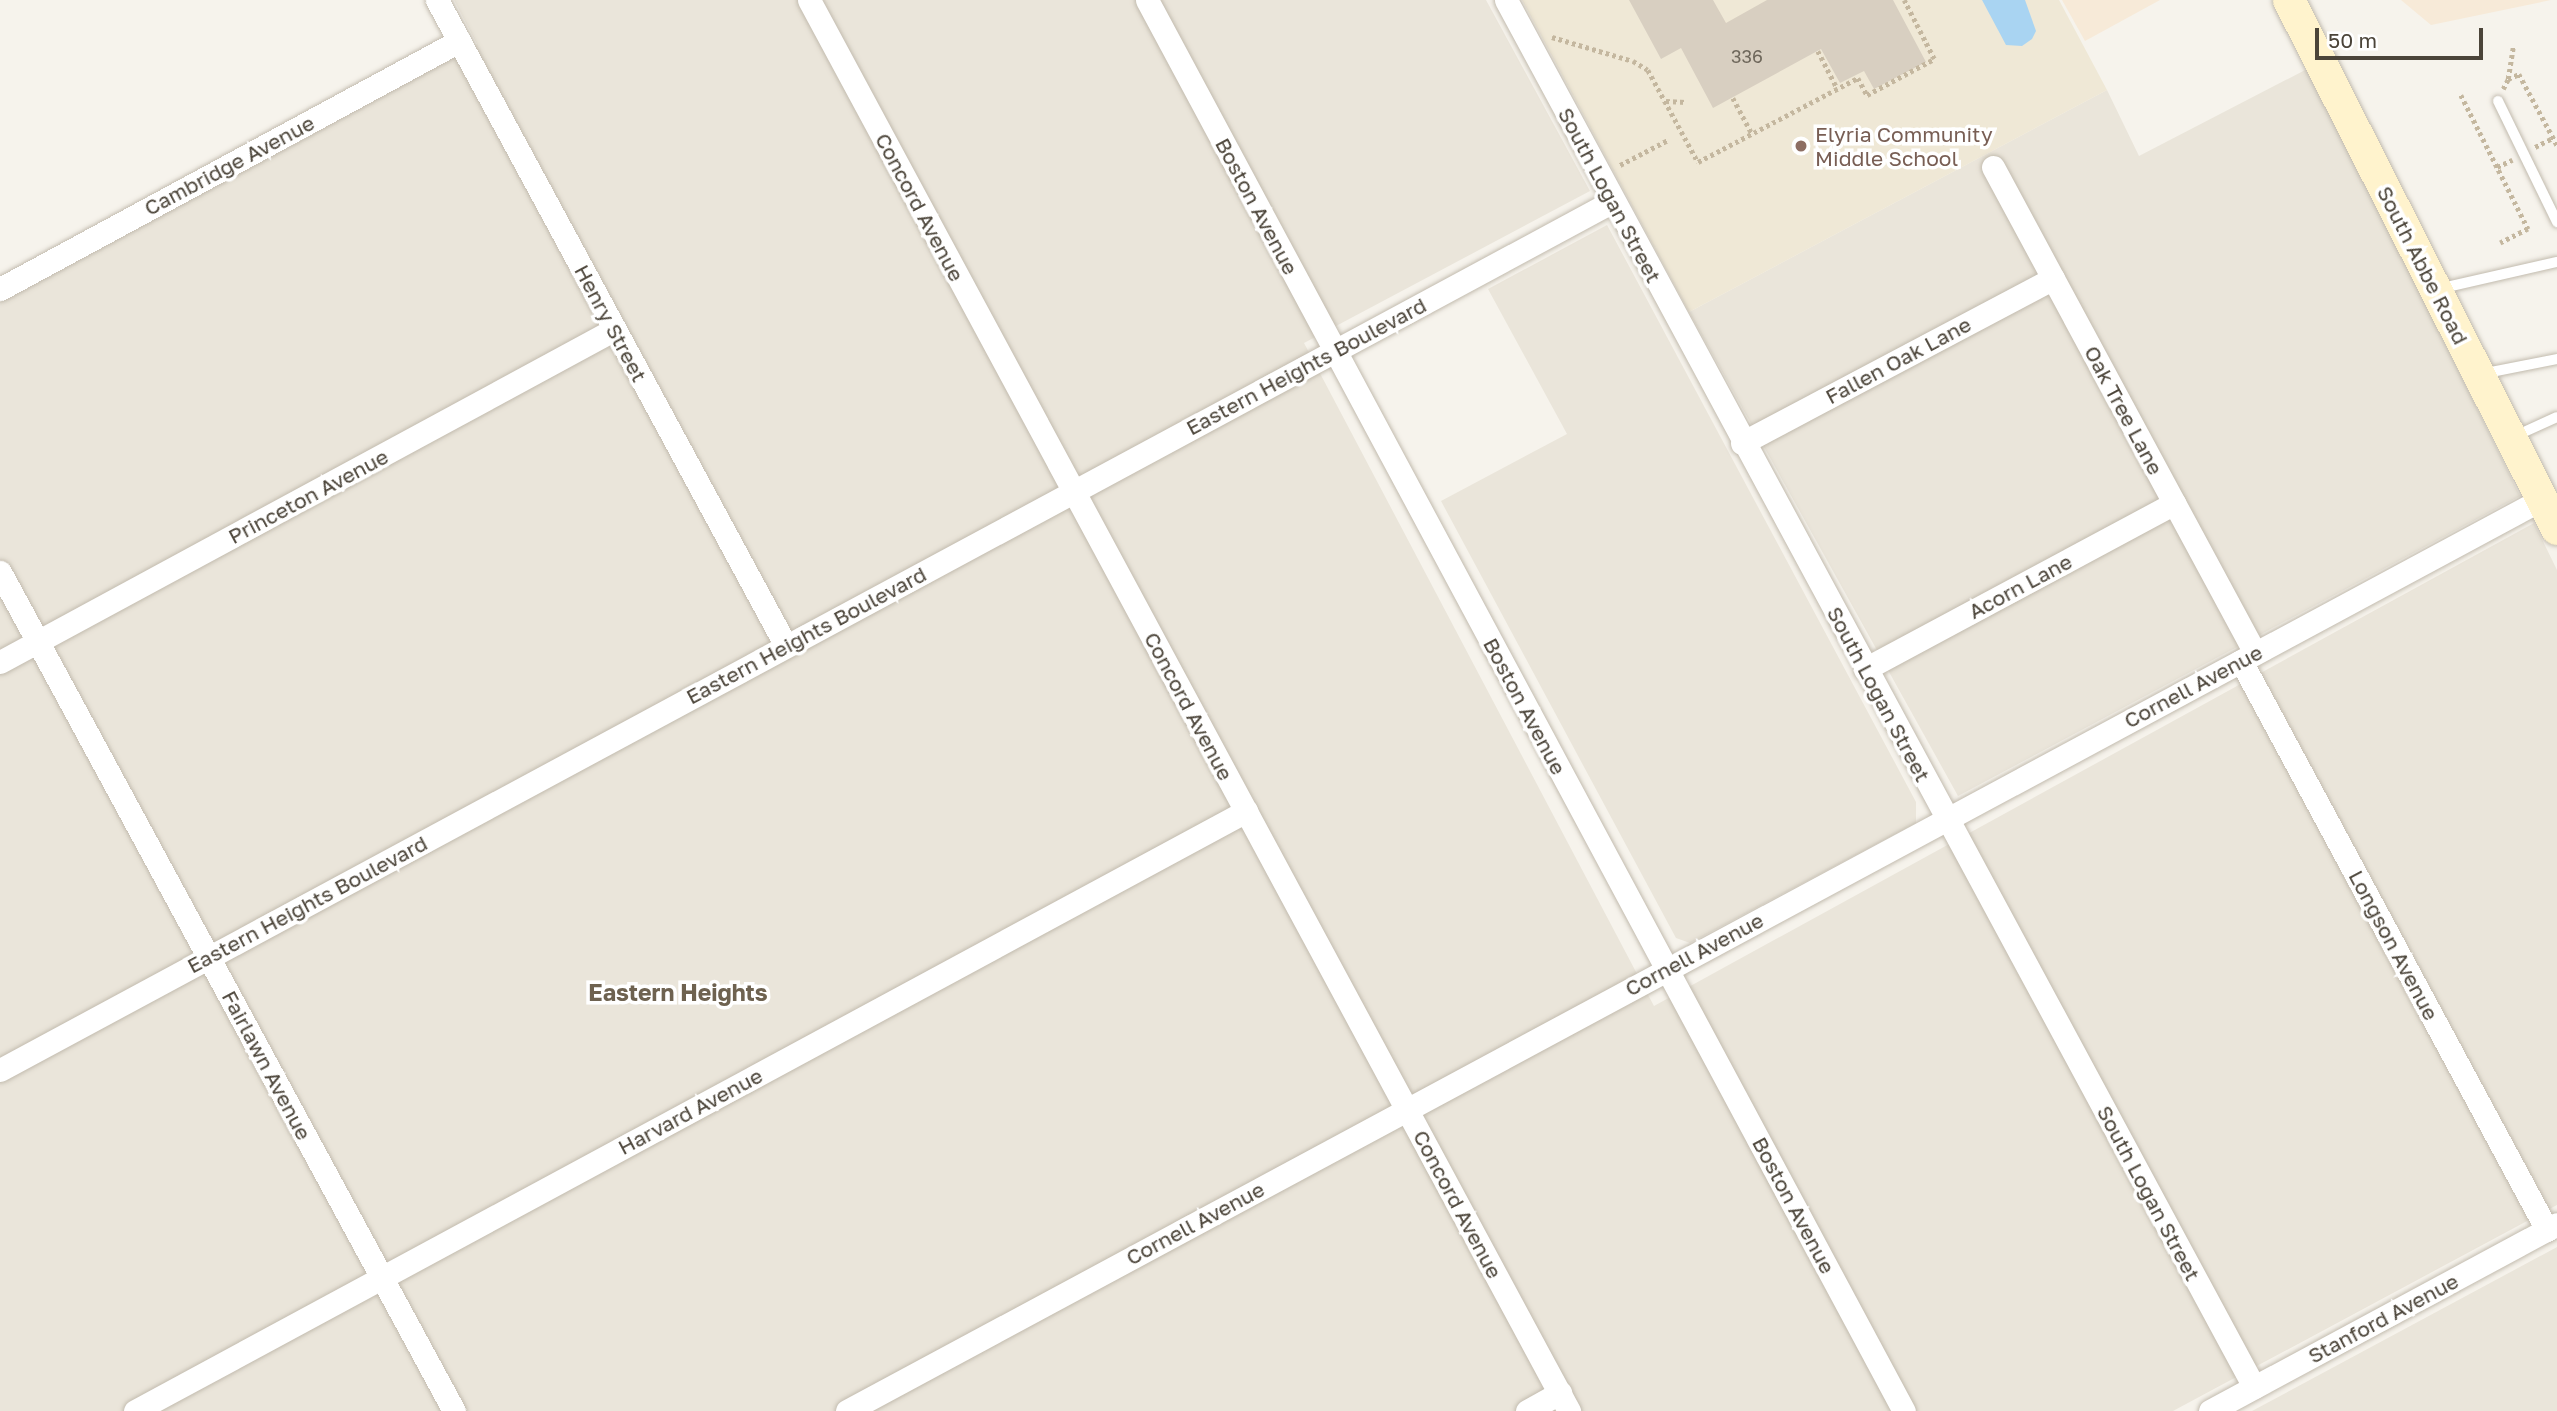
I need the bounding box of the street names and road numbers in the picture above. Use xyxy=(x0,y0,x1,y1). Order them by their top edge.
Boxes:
street label: South Logan Street xyxy=(1553,103,1667,287)
street label: Cambridge Avenue xyxy=(140,110,318,220)
street label: Concord Avenue xyxy=(870,129,970,285)
street label: Boston Avenue xyxy=(1210,133,1304,279)
street label: South Abbe Road xyxy=(2372,182,2474,348)
street label: Henry Street xyxy=(570,260,652,386)
street label: Eastern Heights Boulevard xyxy=(1182,292,1430,440)
street label: Fallen Oak Lane xyxy=(1821,311,1975,409)
street label: Oak Tree Lane xyxy=(2079,341,2169,479)
street label: Princeton Avenue xyxy=(224,443,392,549)
street label: Acorn Lane xyxy=(1964,548,2076,624)
street label: Eastern Heights Boulevard xyxy=(682,561,930,709)
street label: South Logan Street xyxy=(1822,602,1936,786)
street label: Concord Avenue xyxy=(1139,628,1239,784)
street label: Boston Avenue xyxy=(1478,633,1572,779)
street label: Cornell Avenue xyxy=(2120,639,2266,733)
street label: Eastern Heights Boulevard xyxy=(183,830,431,978)
street label: Longson Avenue xyxy=(2344,866,2444,1024)
street label: Cornell Avenue xyxy=(1621,907,1767,1001)
street label: Fairlawn Avenue xyxy=(217,986,317,1144)
street label: Harvard Avenue xyxy=(613,1062,767,1160)
street label: South Logan Street xyxy=(2092,1101,2206,1285)
street label: Concord Avenue xyxy=(1408,1126,1508,1282)
street label: Boston Avenue xyxy=(1747,1132,1841,1278)
street label: Cornell Avenue xyxy=(1122,1176,1268,1270)
street label: Stanford Avenue xyxy=(2304,1268,2462,1368)

